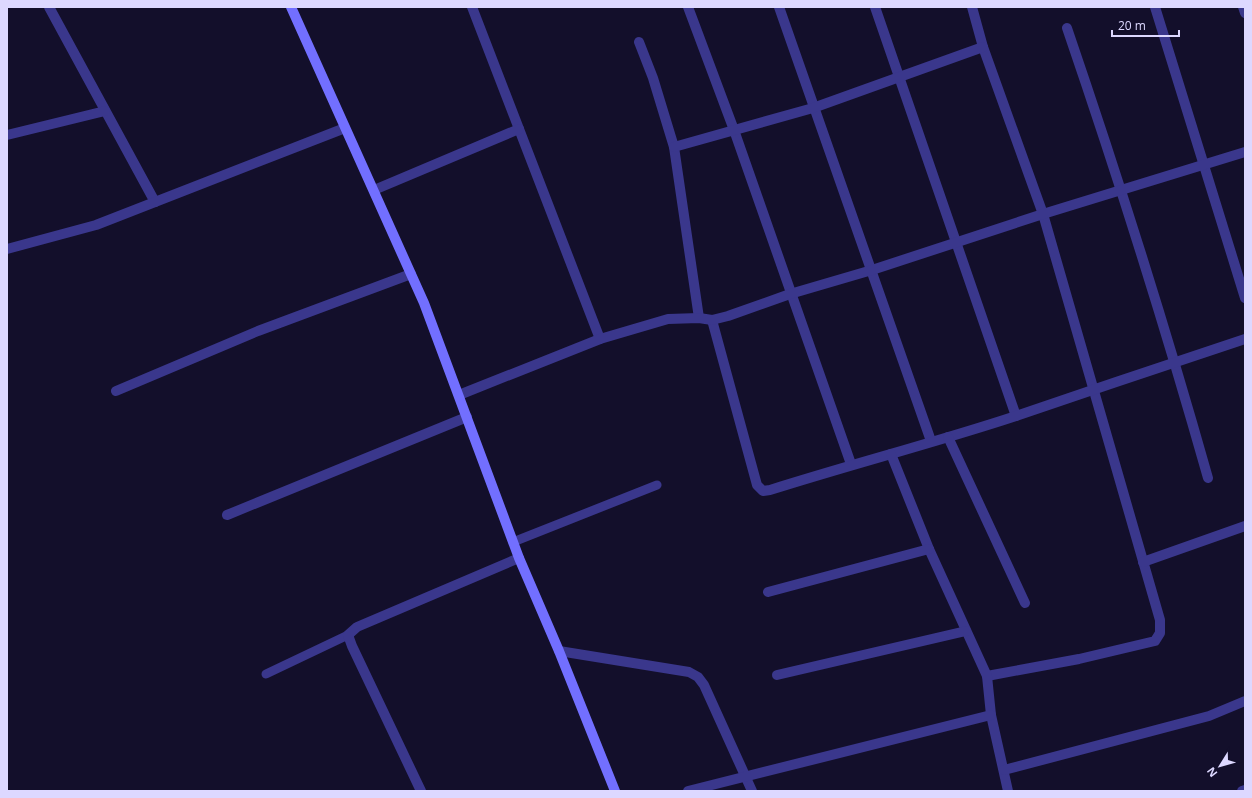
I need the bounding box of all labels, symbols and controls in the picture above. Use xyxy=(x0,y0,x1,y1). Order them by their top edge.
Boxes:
scale bar xyxy=(1112,12,1179,38)
text: 20 m xyxy=(1118,17,1146,34)
north arrow xyxy=(1200,746,1240,786)
text: N xyxy=(1203,764,1220,780)

